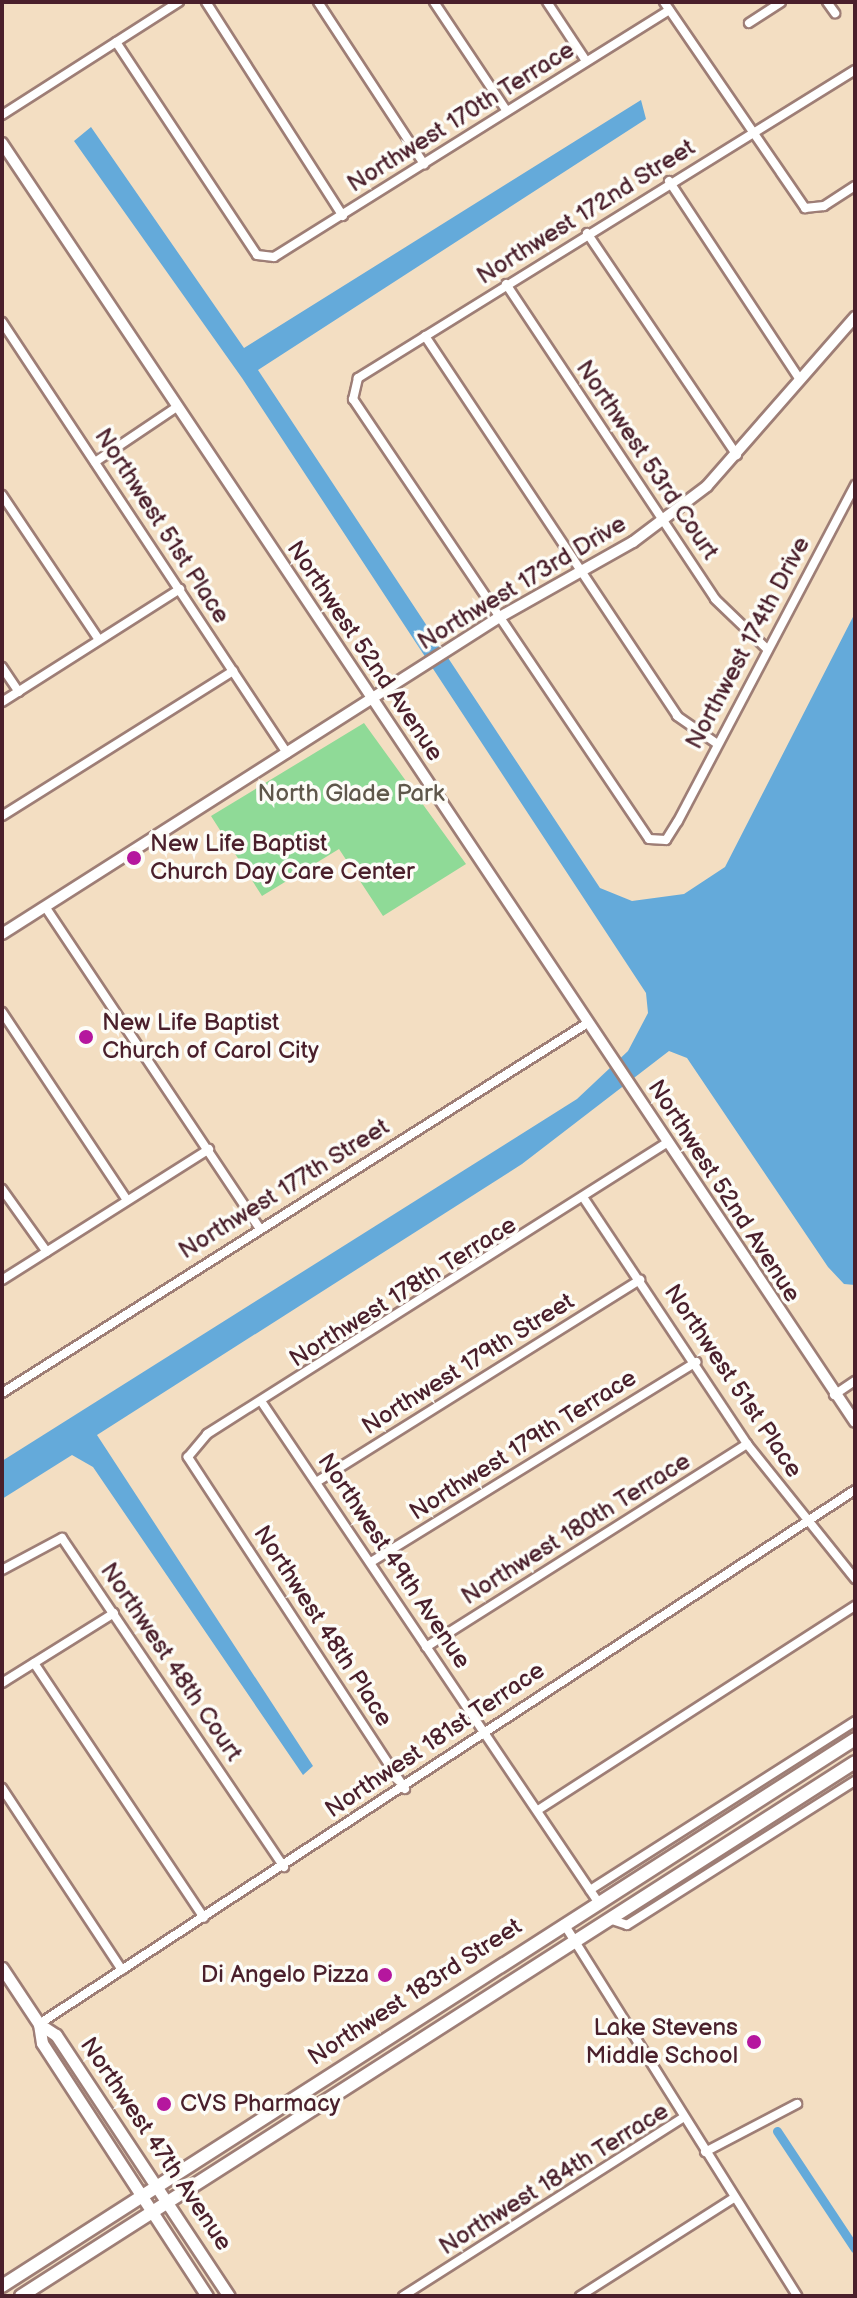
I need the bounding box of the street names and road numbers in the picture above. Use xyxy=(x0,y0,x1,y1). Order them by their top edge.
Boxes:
street label: Northwest 170th Terrace xyxy=(342,35,580,199)
street label: Northwest 172nd Street xyxy=(472,133,700,291)
street label: Northwest 53rd Court xyxy=(570,355,724,565)
street label: Northwest 51st Place xyxy=(88,423,236,629)
street label: Northwest 173rd Drive xyxy=(413,509,631,657)
street label: Northwest 174th Drive xyxy=(680,532,816,754)
street label: Northwest 52nd Avenue xyxy=(281,536,449,766)
street label: Northwest 52nd Avenue xyxy=(641,1074,807,1308)
street label: Northwest 177th Street xyxy=(173,1112,395,1266)
street label: Northwest 178th Terrace xyxy=(284,1210,522,1374)
street label: Northwest 51st Place xyxy=(658,1279,808,1483)
street label: Northwest 179th Street xyxy=(357,1287,579,1441)
street label: Northwest 179th Terrace xyxy=(404,1363,642,1527)
street label: Northwest 180th Terrace xyxy=(456,1447,696,1611)
street label: Northwest 49th Avenue xyxy=(311,1448,477,1674)
street label: Northwest 48th Place xyxy=(247,1520,399,1732)
street label: Northwest 48th Court xyxy=(94,1557,248,1767)
street label: Northwest 181st Terrace xyxy=(320,1656,550,1824)
street label: Northwest 183rd Street xyxy=(303,1912,527,2072)
street label: Northwest 47th Avenue xyxy=(74,2032,238,2256)
street label: Northwest 184th Terrace xyxy=(434,2096,674,2262)

